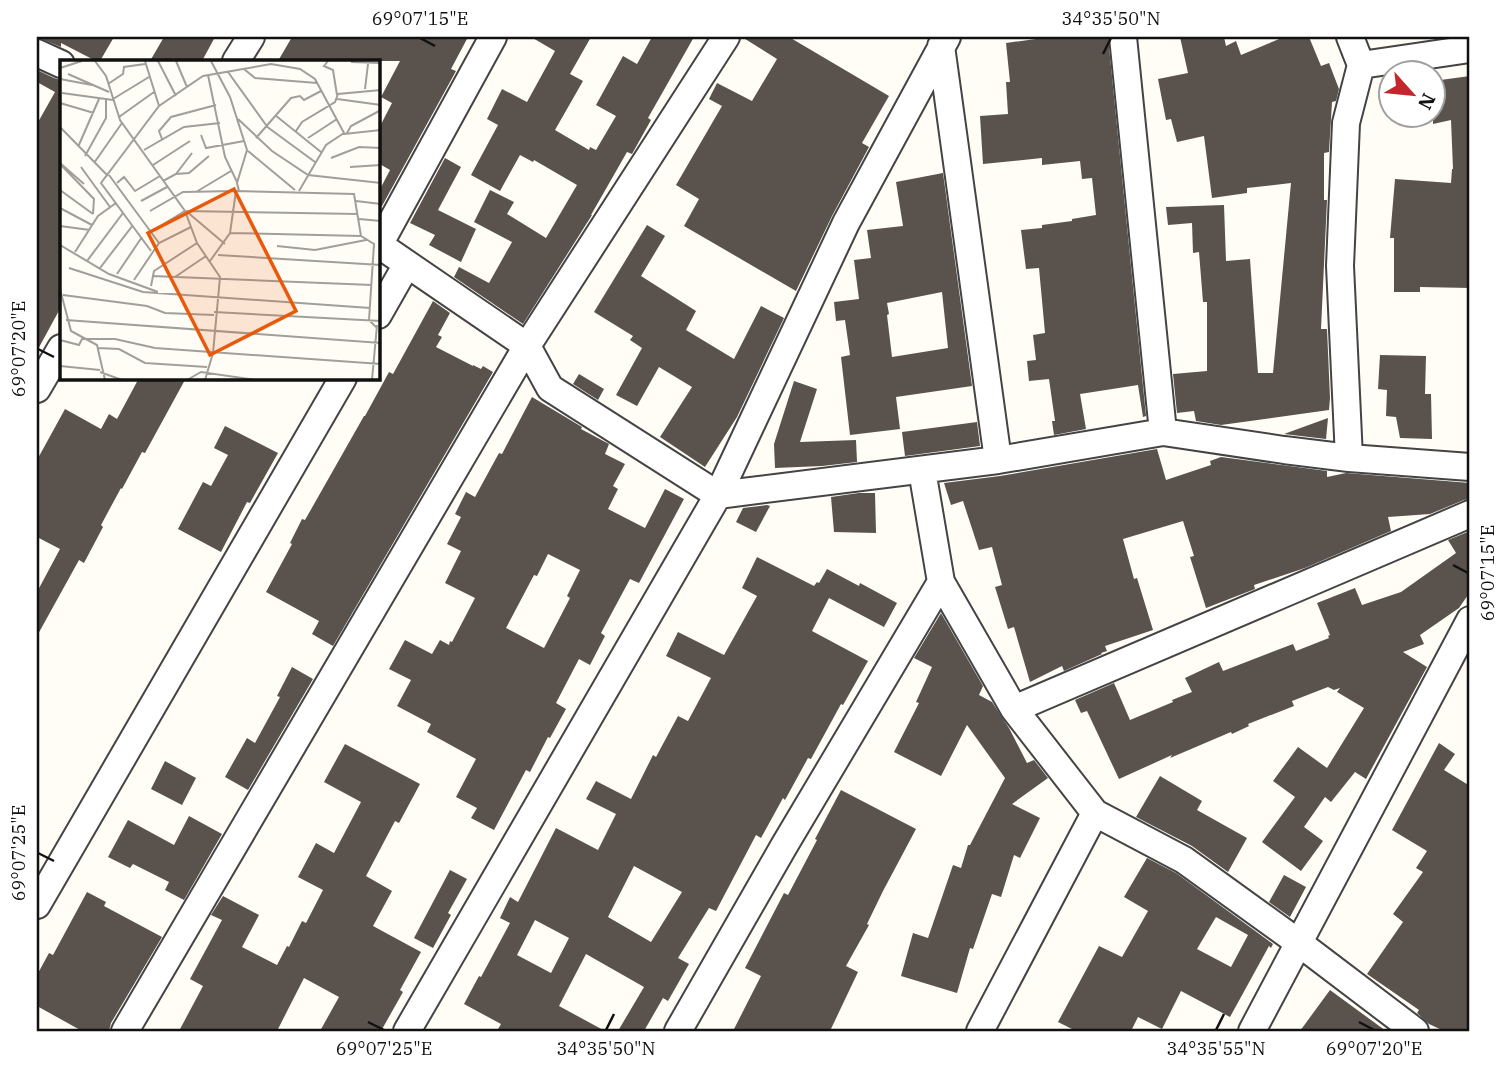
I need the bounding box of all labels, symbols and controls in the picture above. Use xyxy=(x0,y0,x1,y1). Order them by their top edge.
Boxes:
text: 69°07'15"E xyxy=(372,7,468,30)
text: 34°35'50"N xyxy=(1062,7,1161,30)
inset map xyxy=(60,60,380,380)
north arrow xyxy=(1378,60,1448,130)
text: N xyxy=(1413,90,1441,114)
text: 69°07'20"E xyxy=(7,301,30,397)
text: 69°07'15"E xyxy=(1476,525,1499,621)
text: 69°07'25"E xyxy=(7,805,30,901)
text: 69°07'25"E xyxy=(336,1037,432,1060)
text: 34°35'50"N xyxy=(557,1037,656,1060)
text: 34°35'55"N xyxy=(1167,1037,1266,1060)
text: 69°07'20"E xyxy=(1326,1037,1422,1060)

